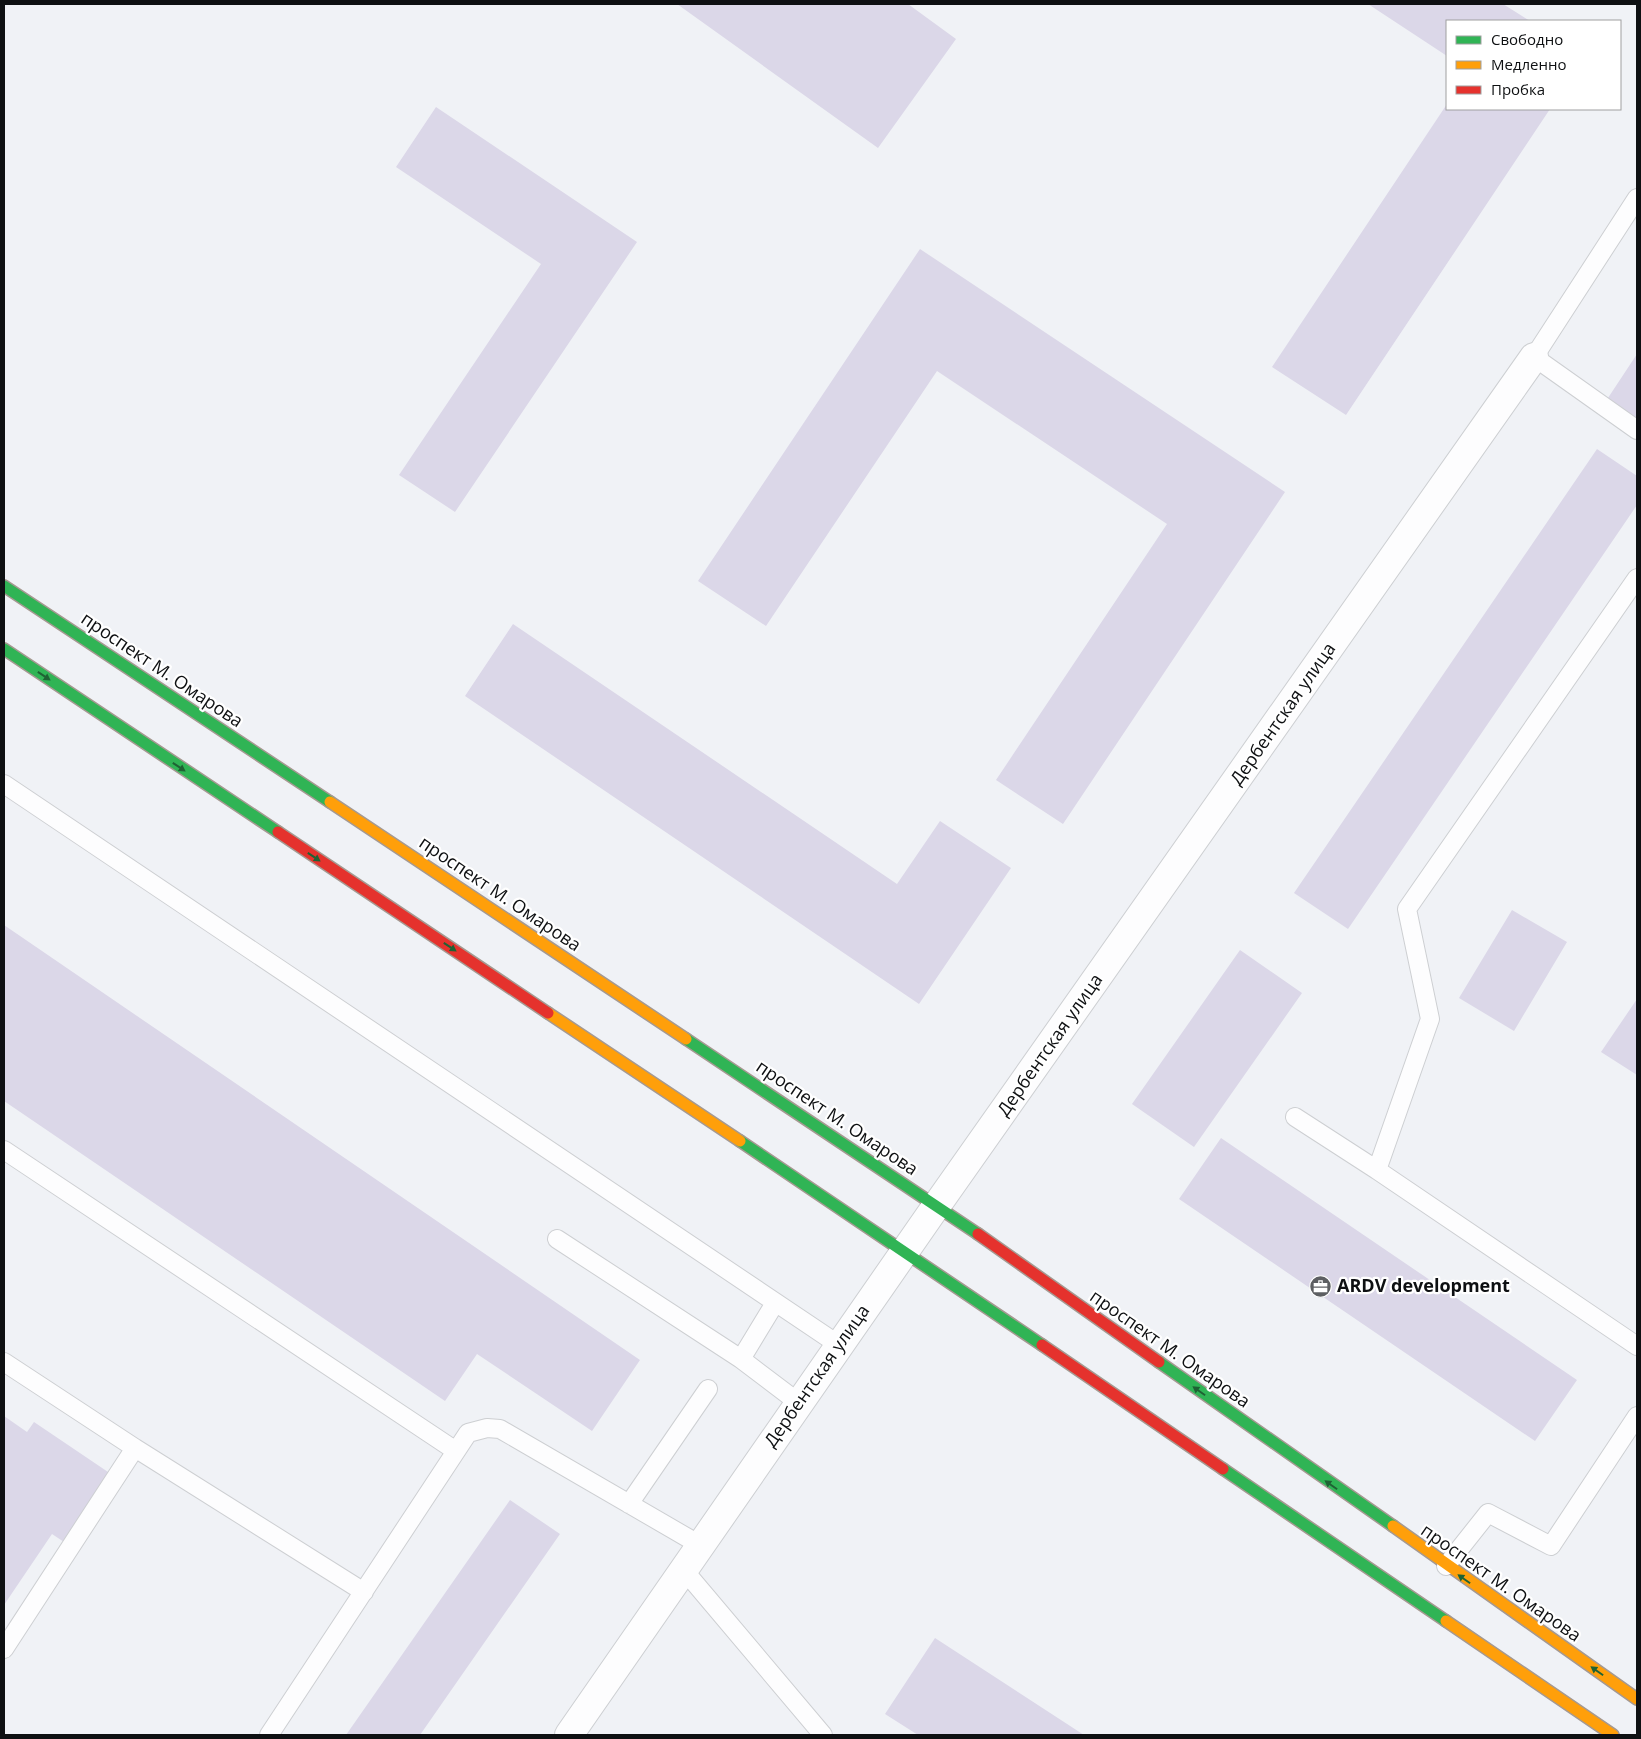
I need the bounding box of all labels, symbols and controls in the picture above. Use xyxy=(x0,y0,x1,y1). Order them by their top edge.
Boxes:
legend xyxy=(1446,20,1621,110)
text: Свободно xyxy=(1491,29,1563,49)
text: Медленно xyxy=(1491,54,1567,74)
text: Пробка xyxy=(1491,79,1545,99)
street label: проспект М. Омарова xyxy=(77,606,248,732)
street label: Дербентская улица xyxy=(1224,637,1340,789)
one-way arrow xyxy=(38,671,51,681)
one-way arrow xyxy=(173,762,186,772)
street label: проспект М. Омарова xyxy=(415,830,586,956)
one-way arrow xyxy=(308,852,321,862)
one-way arrow xyxy=(443,943,456,952)
street label: Дербентская улица xyxy=(991,968,1107,1120)
street label: проспект М. Омарова xyxy=(752,1054,923,1180)
place label: ARDV development xyxy=(1337,1273,1510,1297)
office icon: ARDV development xyxy=(1309,1274,1333,1298)
street label: проспект М. Омарова xyxy=(1086,1284,1255,1413)
street label: Дербентская улица xyxy=(758,1299,874,1451)
one-way arrow xyxy=(1192,1386,1205,1396)
one-way arrow xyxy=(1324,1480,1338,1490)
street label: проспект М. Омарова xyxy=(1417,1518,1586,1647)
one-way arrow xyxy=(1457,1574,1471,1583)
one-way arrow xyxy=(1590,1666,1604,1676)

